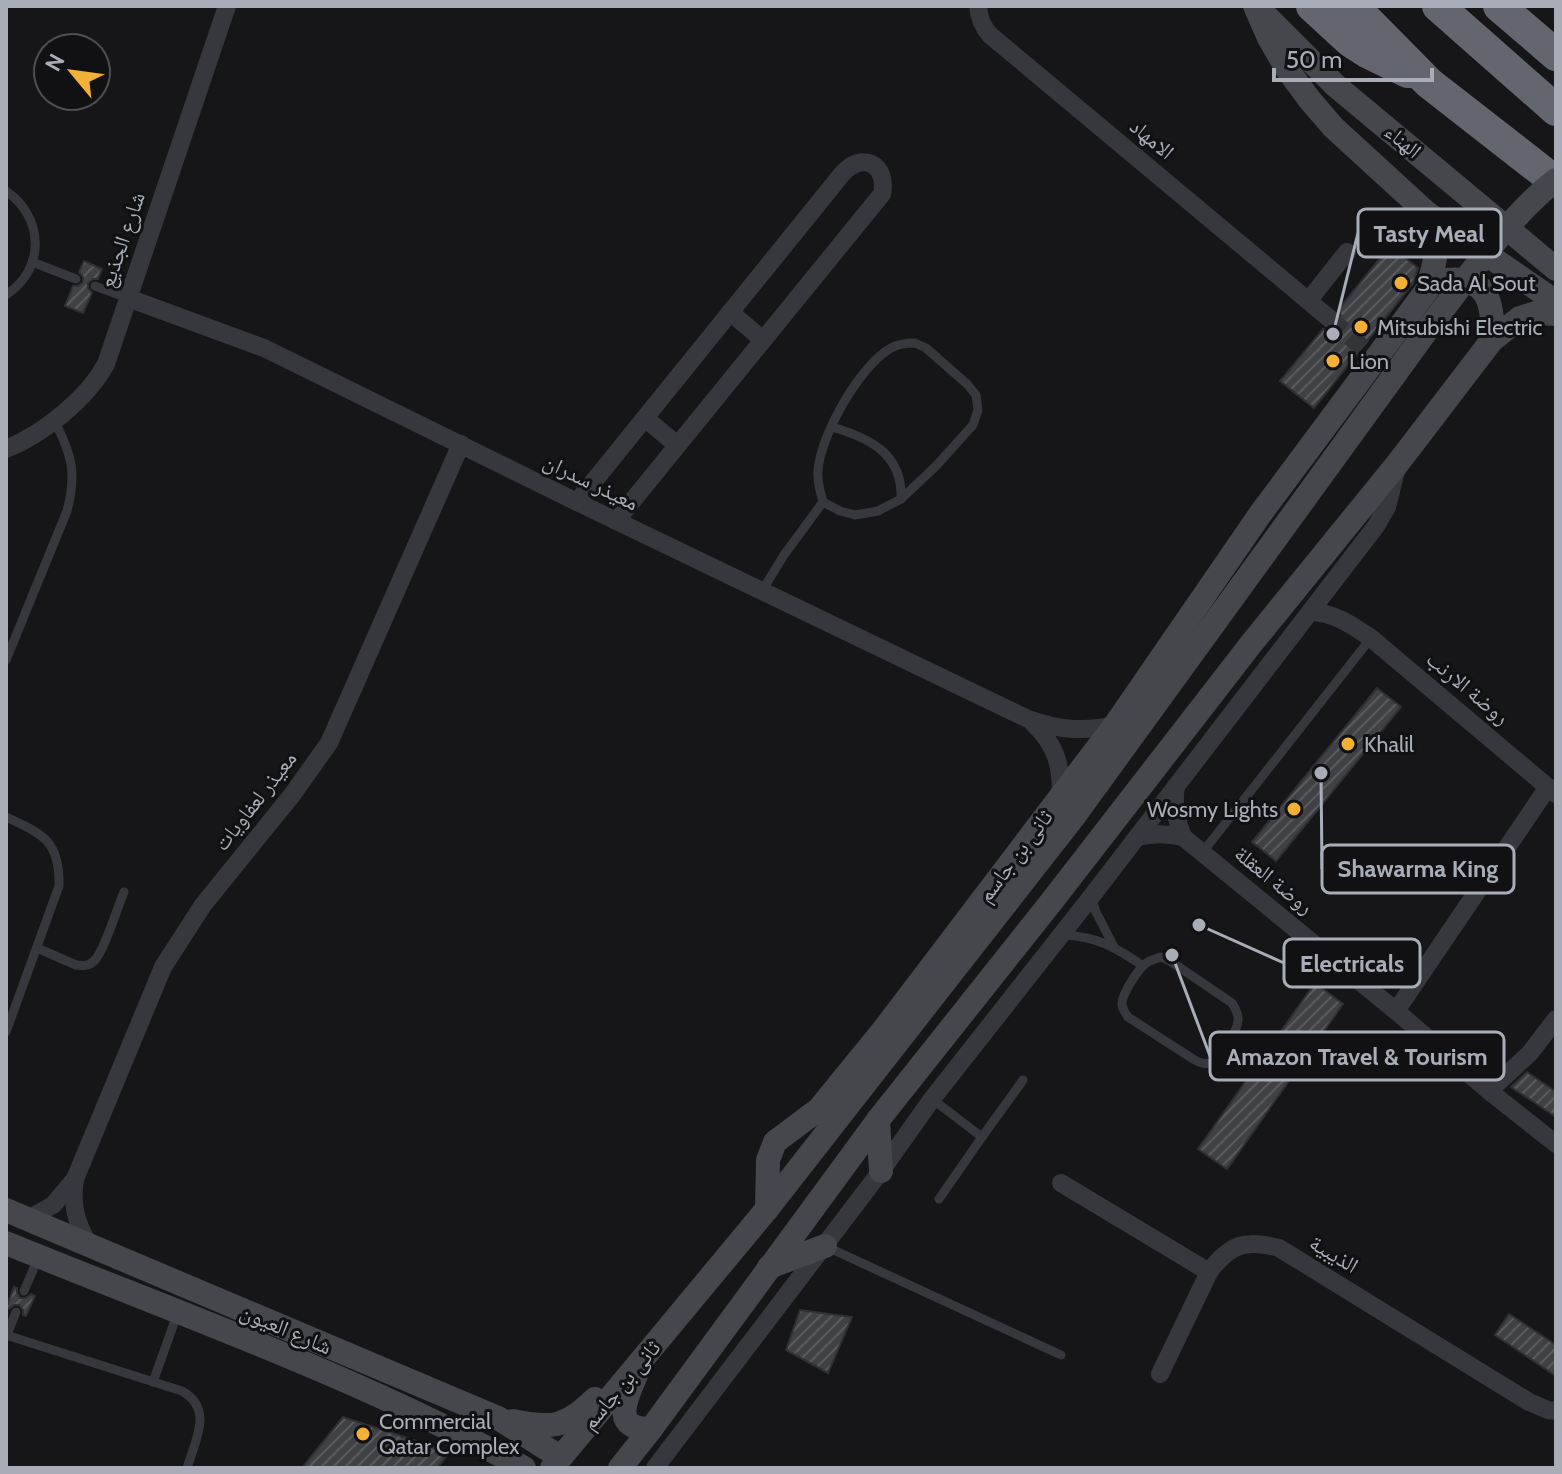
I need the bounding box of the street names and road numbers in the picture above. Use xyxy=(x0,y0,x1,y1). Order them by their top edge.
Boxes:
street label: الامهاد xyxy=(1124,113,1180,165)
street label: الهناء xyxy=(1379,118,1427,164)
street label: شارع الجذيع xyxy=(93,188,151,292)
street label: معيذر سدران xyxy=(539,447,643,517)
street label: روضة الارنب xyxy=(1421,645,1515,731)
street label: معيذر لعفاويات xyxy=(208,746,302,856)
street label: ثانى بن جاسم xyxy=(971,804,1059,908)
street label: روضة العقلة xyxy=(1229,840,1319,920)
street label: الذيبية xyxy=(1305,1229,1363,1279)
street label: شارع العيون xyxy=(236,1298,336,1360)
street label: ثانى بن جاسم xyxy=(576,1335,667,1436)

